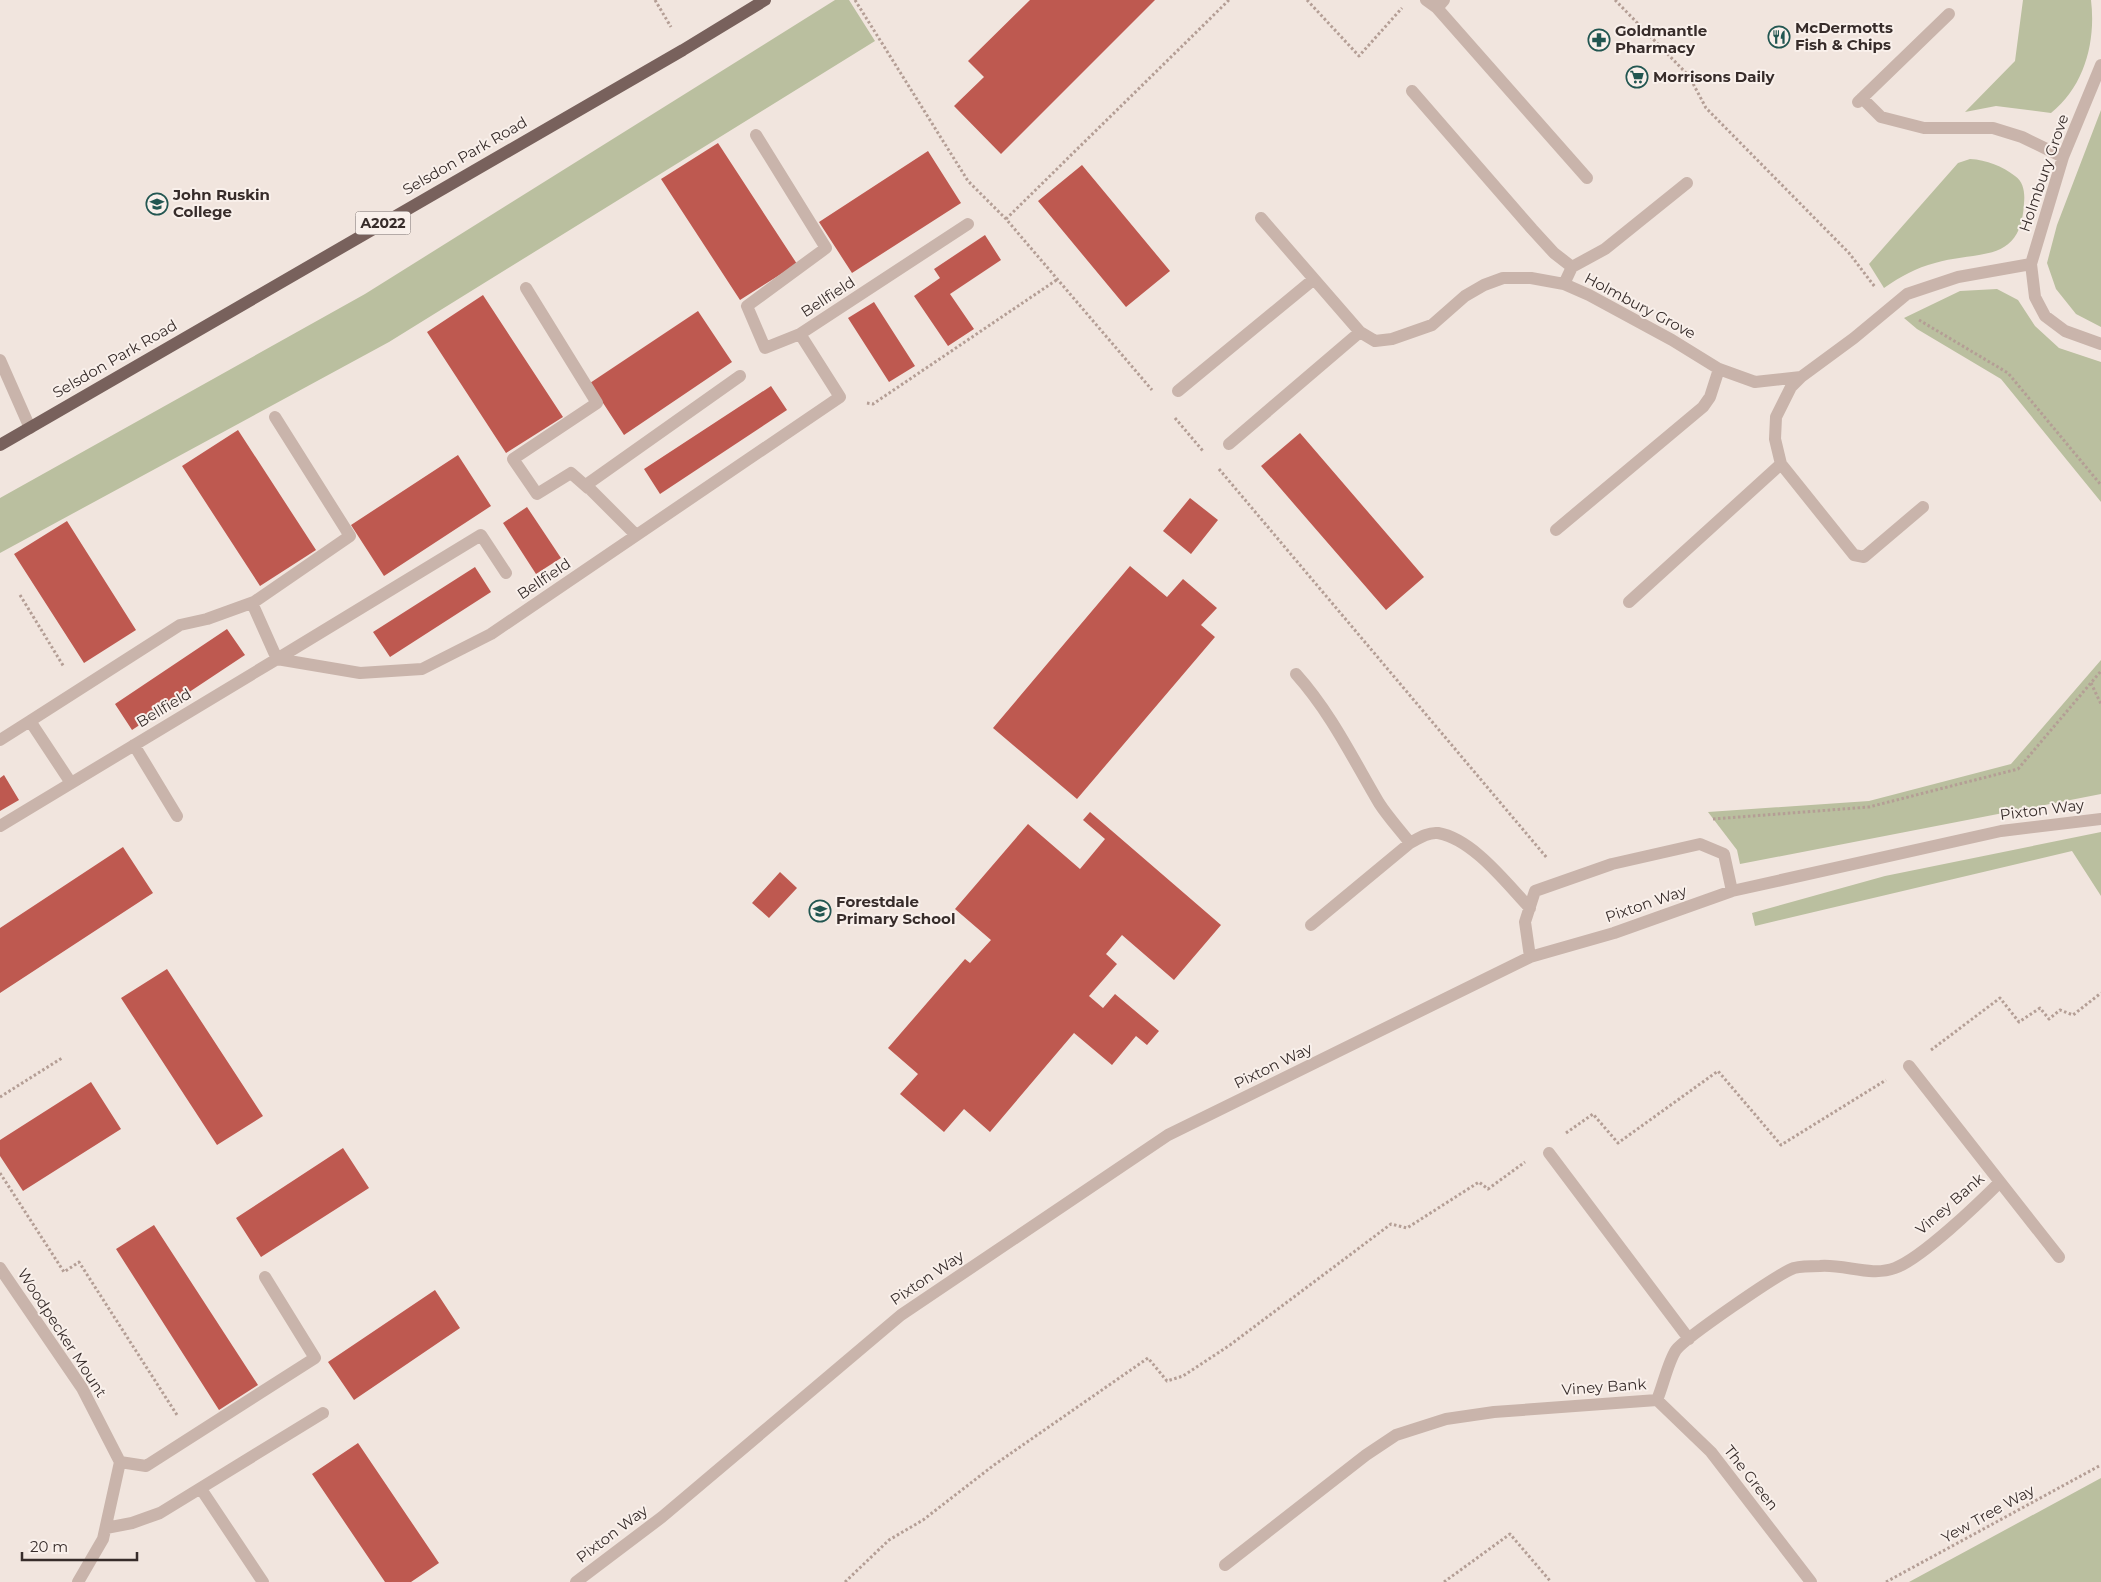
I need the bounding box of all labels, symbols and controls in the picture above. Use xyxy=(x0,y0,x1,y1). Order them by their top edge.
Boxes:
place label: McDermotts Fish & Chips xyxy=(1795,18,1893,54)
place label: Goldmantle Pharmacy xyxy=(1615,21,1707,57)
restaurant icon: McDermotts Fish & Chips xyxy=(1767,25,1791,49)
pharmacy icon: Goldmantle Pharmacy xyxy=(1587,28,1611,52)
supermarket icon: Morrisons Daily xyxy=(1625,65,1649,89)
place label: Morrisons Daily xyxy=(1653,67,1776,86)
street label: Holmbury Grove xyxy=(2014,111,2073,234)
street label: Selsdon Park Road xyxy=(399,112,530,199)
place label: John Ruskin College xyxy=(172,185,270,221)
school or university icon: John Ruskin College xyxy=(145,192,169,216)
road number: A2022 xyxy=(356,212,410,234)
street label: Holmbury Grove xyxy=(1581,268,1699,343)
street label: Bellfield xyxy=(797,272,858,321)
street label: Selsdon Park Road xyxy=(49,315,180,402)
street label: Bellfield xyxy=(513,554,574,603)
street label: Bellfield xyxy=(133,684,195,731)
street label: Pixton Way xyxy=(1999,795,2086,824)
street label: Pixton Way xyxy=(1603,880,1690,926)
place label: Forestdale Primary School xyxy=(836,892,955,928)
school or university icon: Forestdale Primary School xyxy=(808,899,832,923)
street label: Pixton Way xyxy=(1231,1038,1316,1093)
street label: Viney Bank xyxy=(1911,1169,1988,1239)
street label: Pixton Way xyxy=(886,1246,968,1309)
street label: Woodpecker Mount xyxy=(14,1265,111,1401)
street label: Viney Bank xyxy=(1561,1374,1647,1399)
street label: The Green xyxy=(1720,1441,1783,1514)
street label: Yew Tree Way xyxy=(1938,1480,2038,1547)
street label: Pixton Way xyxy=(572,1500,652,1567)
scale bar xyxy=(22,1530,138,1562)
text: 20 m xyxy=(30,1537,68,1556)

